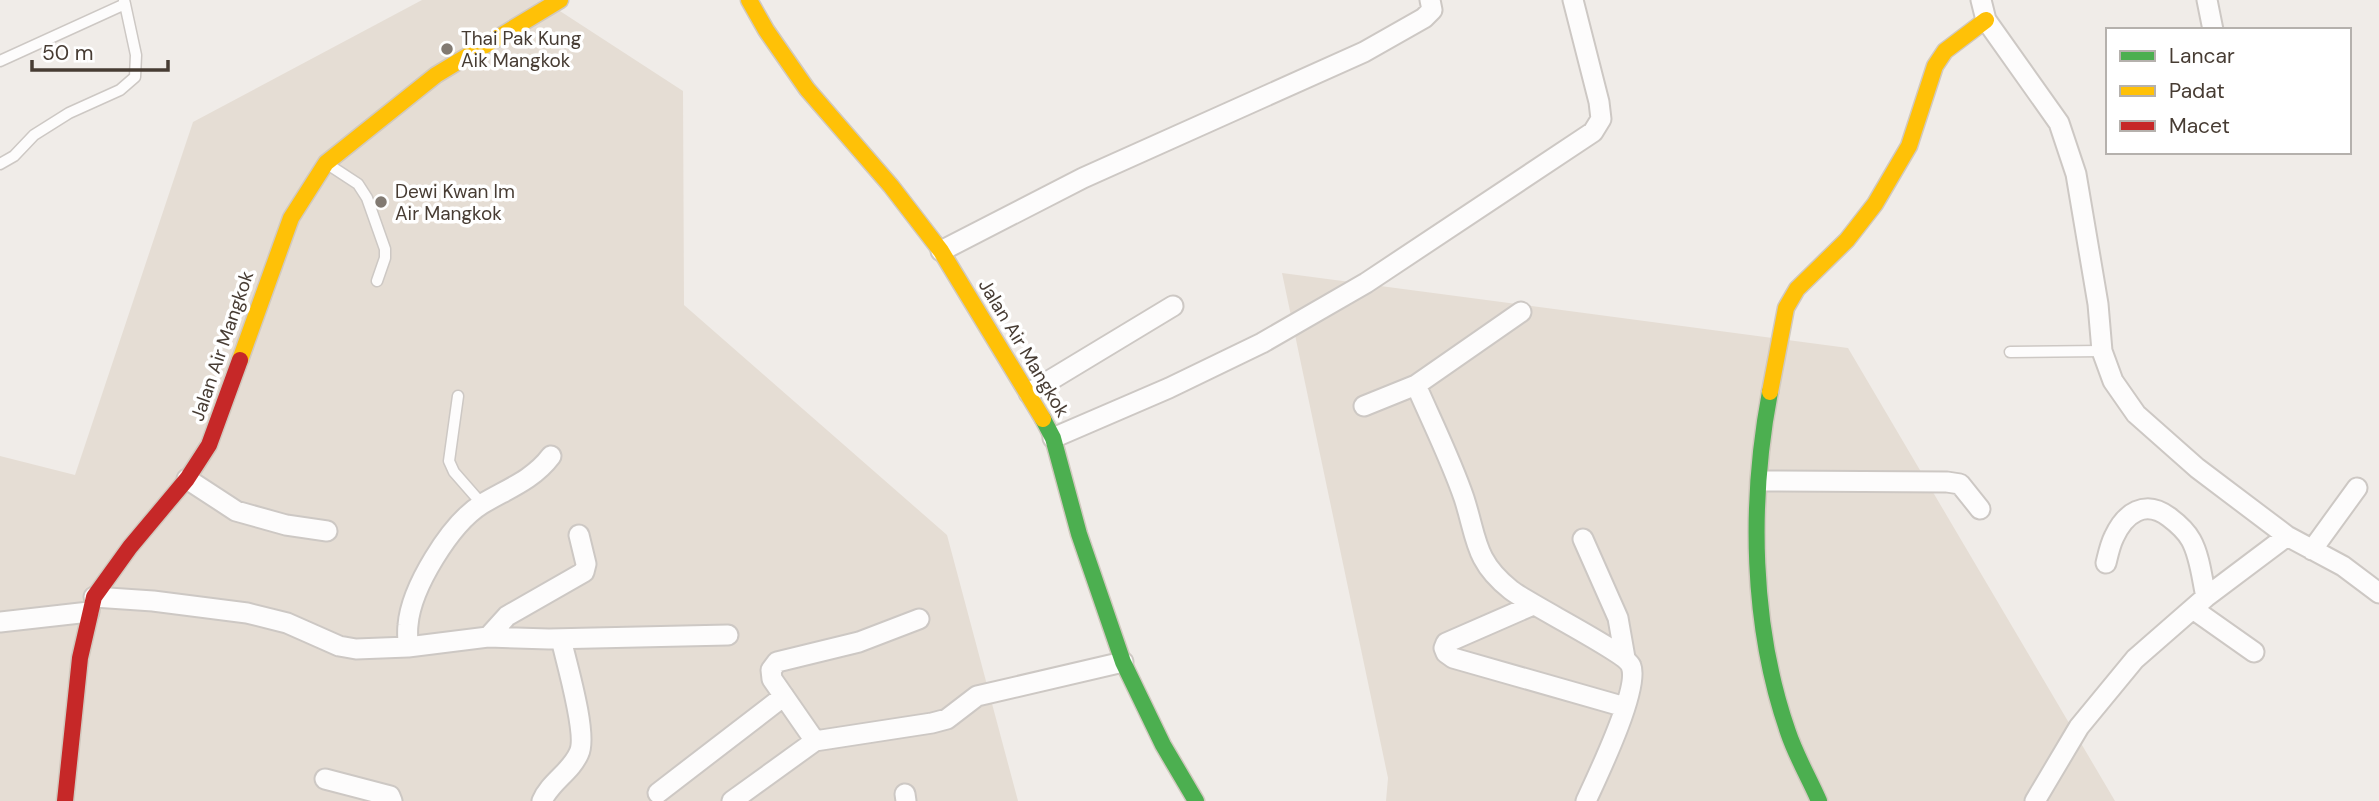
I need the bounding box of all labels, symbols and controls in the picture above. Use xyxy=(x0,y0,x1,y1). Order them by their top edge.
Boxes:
place label: Thai Pak Kung Aik Mangkok xyxy=(461,26,582,73)
scale bar xyxy=(32,28,168,72)
legend xyxy=(2106,28,2351,154)
text: 50 m xyxy=(42,39,93,67)
marker: Thai Pak Kung Aik Mangkok xyxy=(439,41,455,57)
text: Lancar xyxy=(2169,42,2235,70)
text: Padat xyxy=(2169,77,2225,105)
text: Macet xyxy=(2169,112,2230,140)
place label: Dewi Kwan Im Air Mangkok xyxy=(395,179,515,226)
marker: Dewi Kwan Im Air Mangkok xyxy=(373,194,389,210)
street label: Jalan Air Mangkok xyxy=(185,267,260,424)
street label: Jalan Air Mangkok xyxy=(973,274,1075,422)

